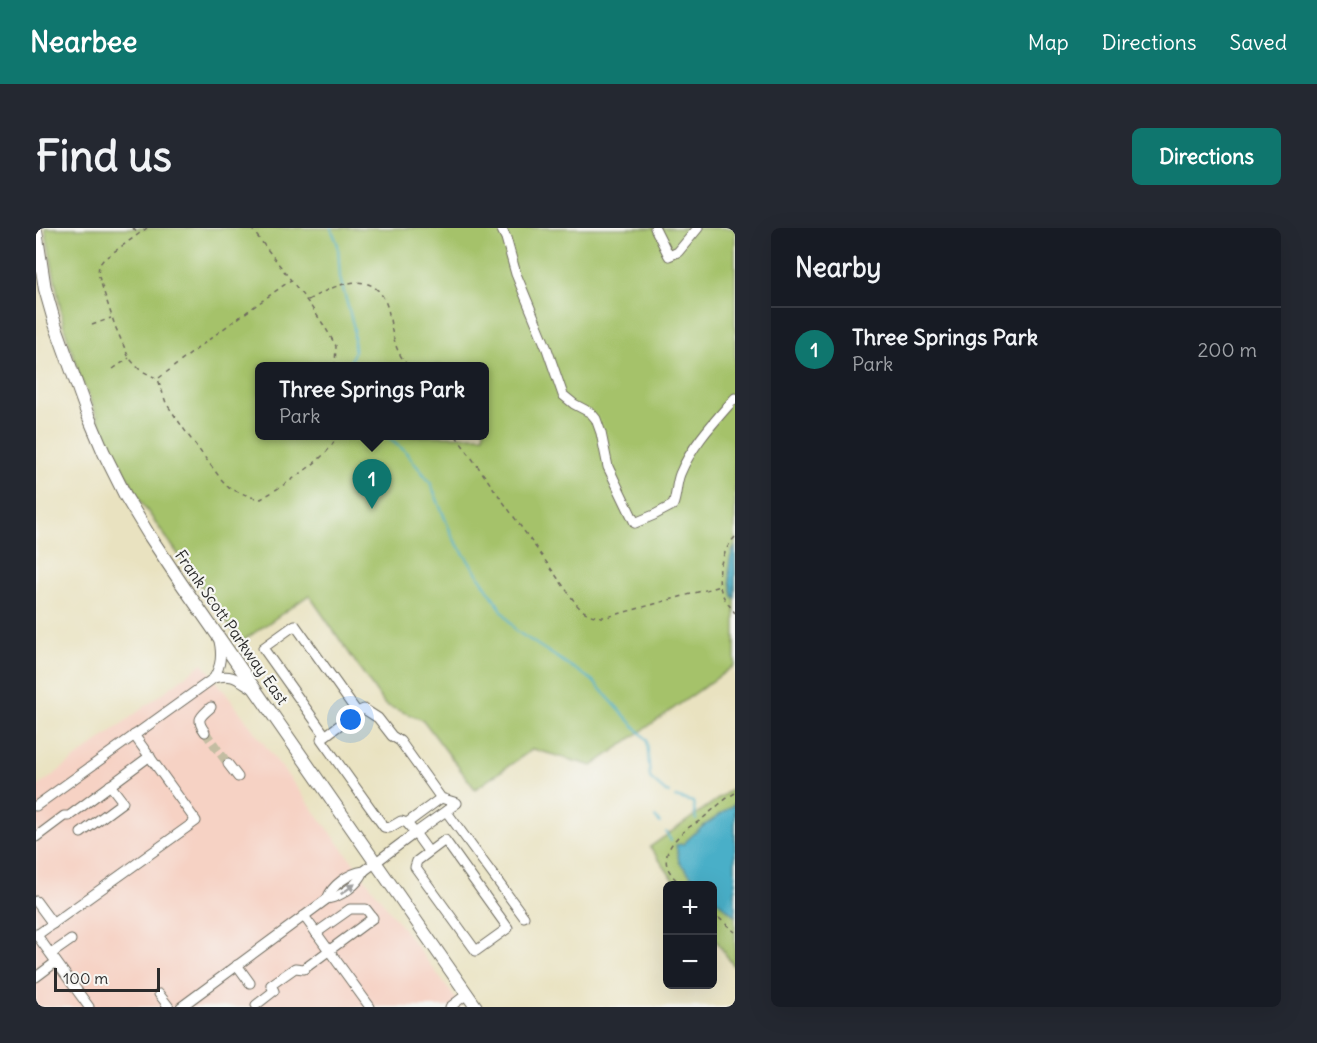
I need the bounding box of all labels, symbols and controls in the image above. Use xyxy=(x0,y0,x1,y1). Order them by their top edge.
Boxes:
text: Nearbee xyxy=(30,24,137,60)
text: Map xyxy=(1028,29,1069,56)
text: Directions xyxy=(1102,29,1196,56)
text: Saved xyxy=(1229,29,1287,56)
button: Directions xyxy=(1132,128,1281,185)
text: Find us xyxy=(36,130,172,182)
text: Nearby xyxy=(795,251,881,284)
text: Three Springs Park xyxy=(852,323,1038,351)
text: 1 xyxy=(811,337,818,362)
text: 200 m xyxy=(1197,337,1257,362)
text: Park xyxy=(852,351,893,376)
popup xyxy=(255,362,489,440)
text: Three Springs Park xyxy=(279,375,465,403)
text: Park xyxy=(279,403,320,428)
pin: 1 xyxy=(352,460,392,509)
street label: Frank Scott Parkway East xyxy=(171,546,293,709)
your location xyxy=(336,705,365,734)
map controls xyxy=(663,881,717,989)
button: + xyxy=(663,881,717,935)
one-way arrow xyxy=(341,883,356,895)
button: − xyxy=(663,935,717,989)
scale bar xyxy=(54,965,160,992)
text: 100 m xyxy=(63,968,108,988)

